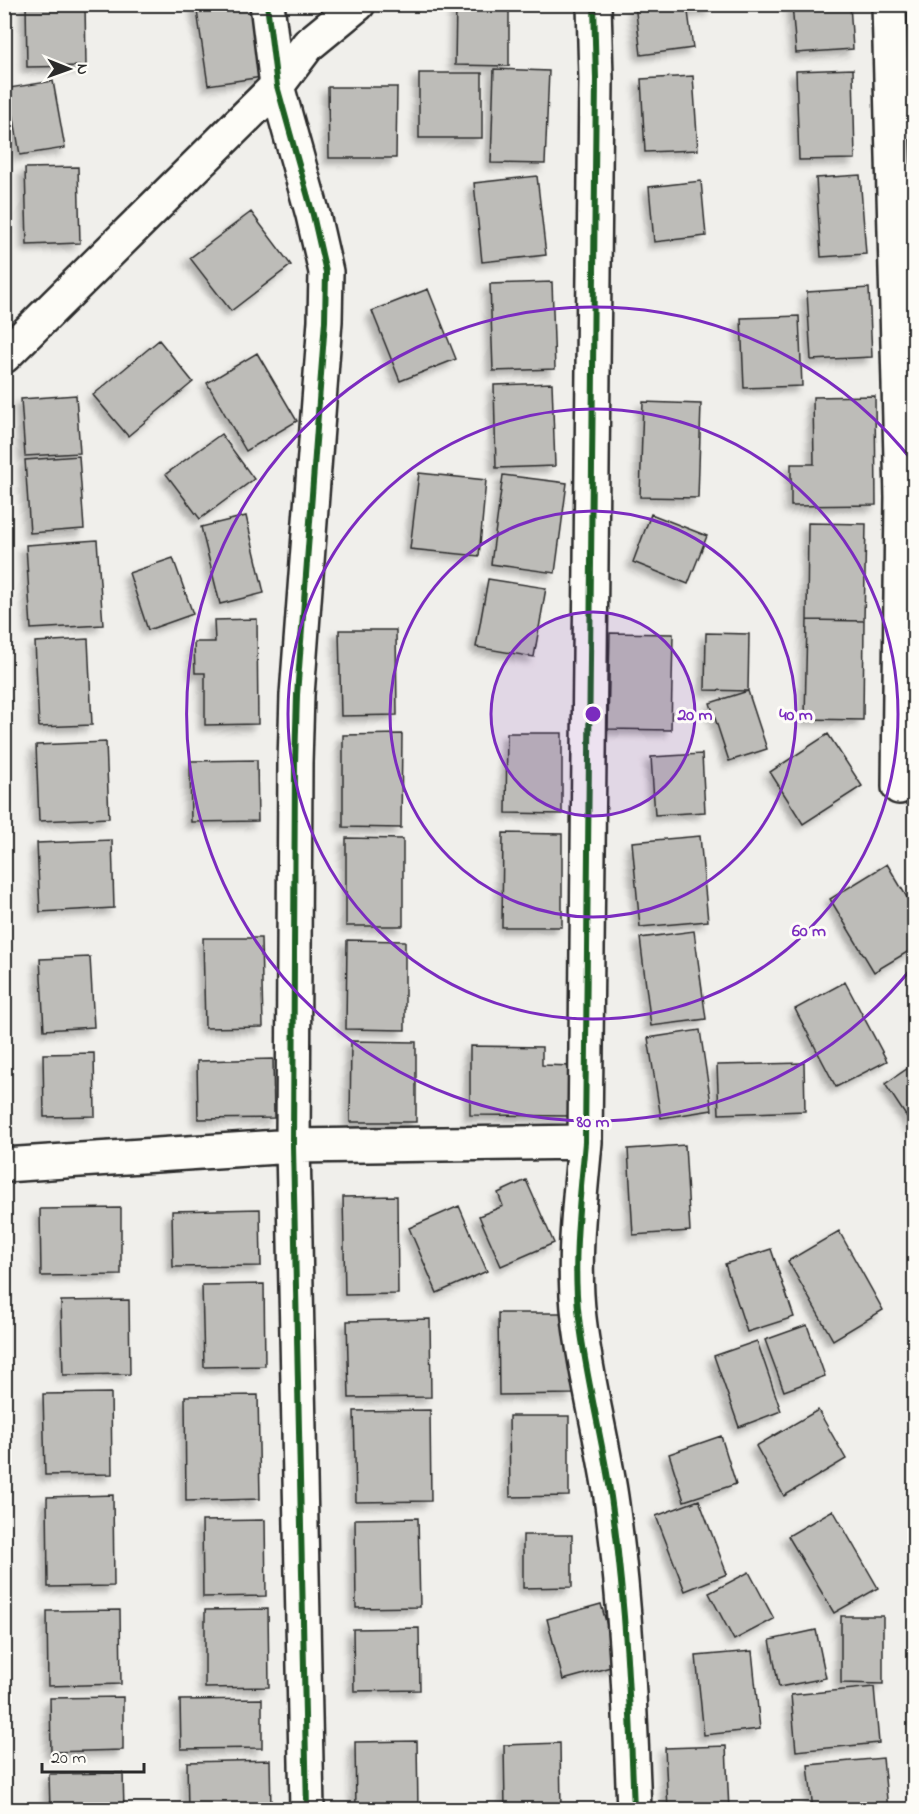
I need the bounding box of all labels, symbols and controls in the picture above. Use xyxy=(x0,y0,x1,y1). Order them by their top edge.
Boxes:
north arrow xyxy=(39,39,99,99)
text: N xyxy=(70,64,94,75)
text: 20 m xyxy=(676,703,713,729)
text: 40 m xyxy=(779,703,813,729)
centre of rings xyxy=(583,704,603,724)
text: 60 m xyxy=(792,919,826,945)
text: 80 m xyxy=(576,1110,610,1136)
scale bar xyxy=(42,1736,144,1774)
text: 20 m xyxy=(51,1746,86,1772)

